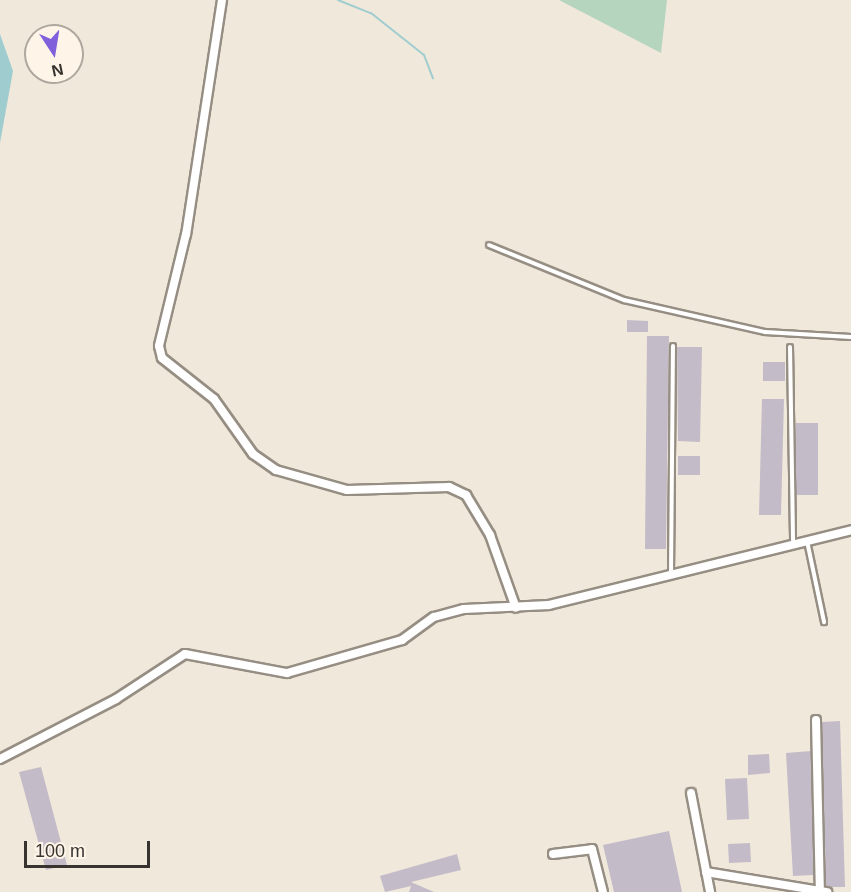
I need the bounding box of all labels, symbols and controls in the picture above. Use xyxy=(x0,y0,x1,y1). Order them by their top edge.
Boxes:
north arrow xyxy=(24,24,84,84)
text: N xyxy=(50,61,65,80)
scale bar xyxy=(27,829,153,867)
text: 100 m xyxy=(35,841,85,861)

